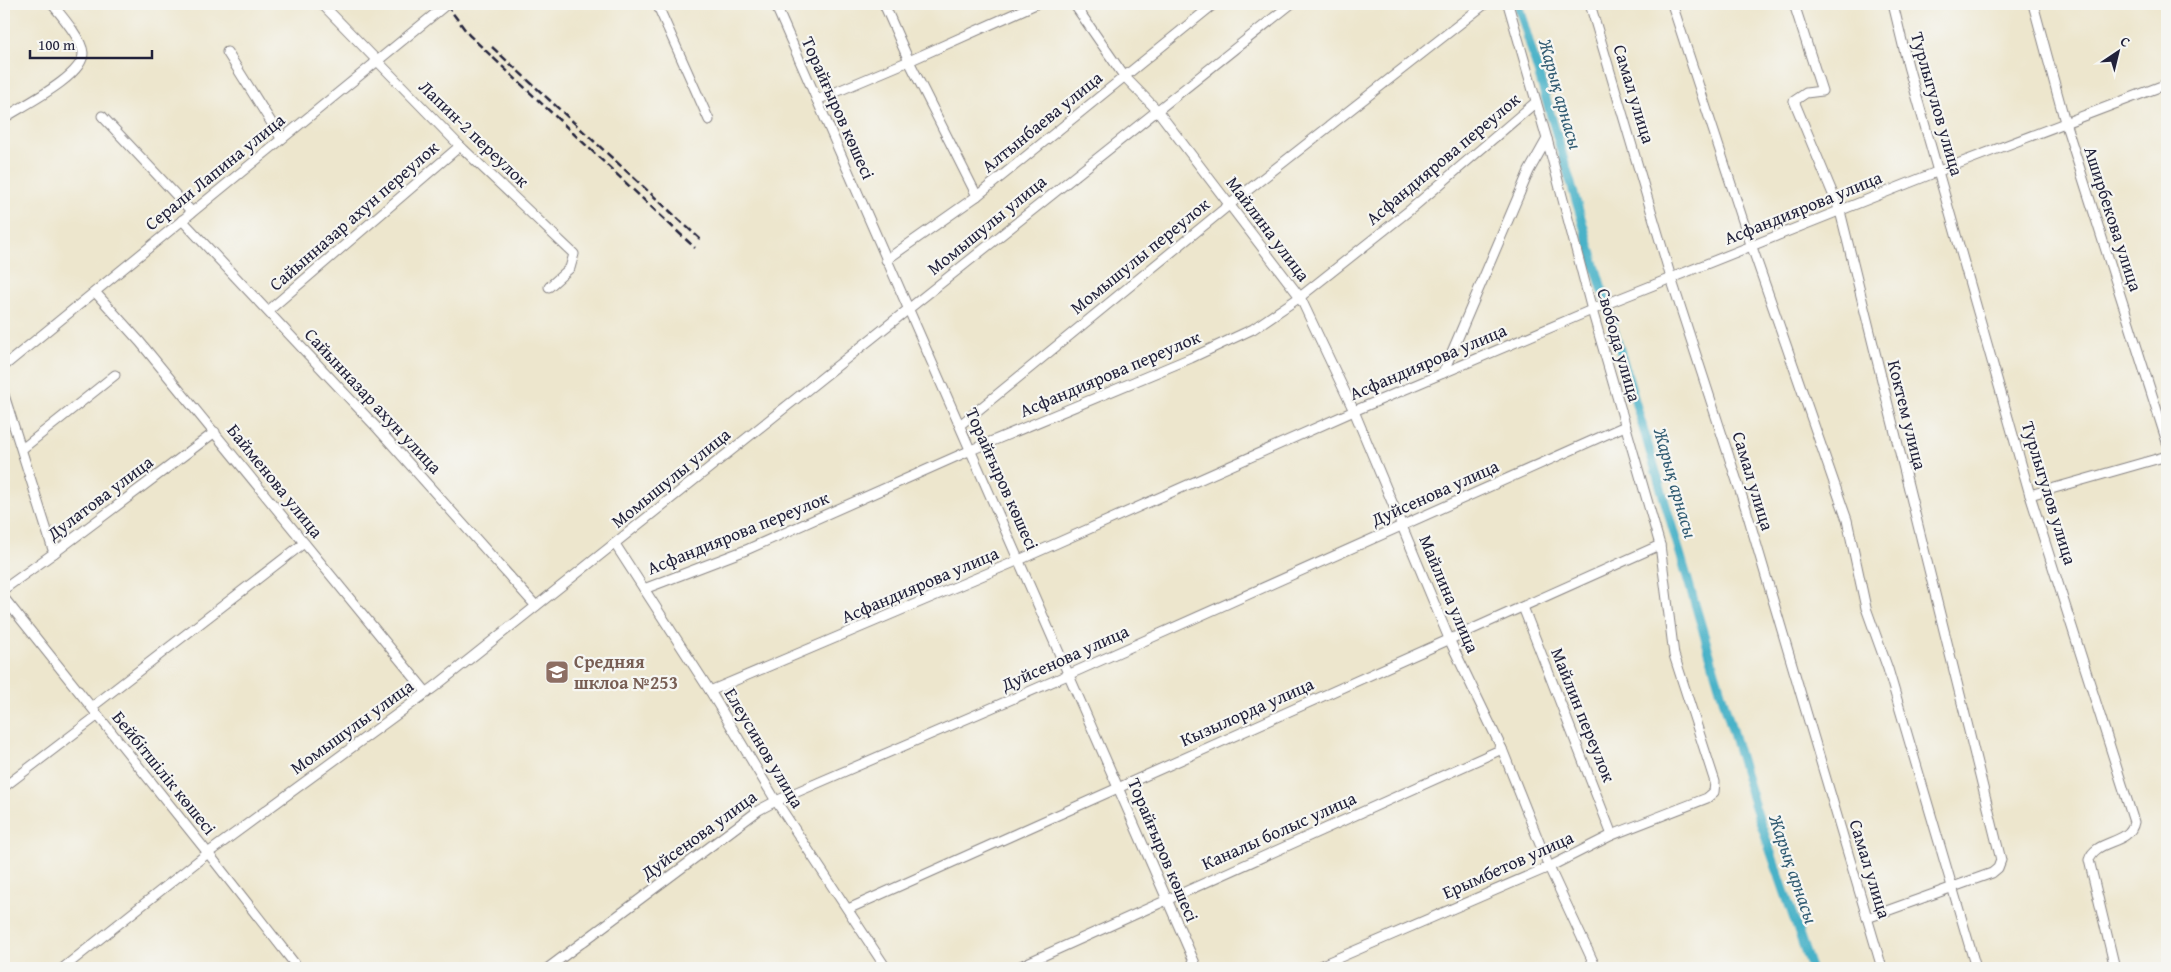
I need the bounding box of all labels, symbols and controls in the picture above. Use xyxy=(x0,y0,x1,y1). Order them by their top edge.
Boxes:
scale bar xyxy=(30,28,152,60)
north arrow xyxy=(2094,28,2144,78)
street label: Турлыгулов улица xyxy=(1904,29,1971,179)
text: С xyxy=(2116,31,2135,52)
street label: Торайғыров көшесі xyxy=(795,32,882,184)
text: 100 m xyxy=(38,34,76,55)
water label: Жарық арнасы xyxy=(1532,34,1590,153)
street label: Самал улица xyxy=(1607,41,1662,147)
street label: Алтынбаева улица xyxy=(975,64,1108,179)
street label: Лапин-2 переулок xyxy=(413,74,536,194)
street label: Асфандиярова переулок xyxy=(1360,85,1526,231)
street label: Серали Лапина улица xyxy=(139,106,291,237)
street label: Сайынназар ахун переулок xyxy=(263,134,445,297)
street label: Аширбекова улица xyxy=(2077,143,2150,295)
street label: Асфандиярова улица xyxy=(1720,163,1886,252)
street label: Момышулы улица xyxy=(921,168,1052,281)
street label: Майлина улица xyxy=(1220,170,1317,287)
street label: Момышулы переулок xyxy=(1064,190,1216,320)
street label: Свобода улица xyxy=(1590,285,1649,405)
street label: Асфандиярова улица xyxy=(1345,316,1511,407)
street label: Сайынназар ахун улица xyxy=(298,322,449,480)
street label: Асфандиярова переулок xyxy=(1015,323,1205,424)
street label: Коктем улица xyxy=(1881,357,1934,473)
street label: Торайғыров көшесі xyxy=(959,403,1046,555)
street label: Байменова улица xyxy=(221,418,330,544)
street label: Турлыгулов улица xyxy=(2015,418,2084,568)
street label: Момышулы улица xyxy=(605,421,736,534)
water label: Жарық арнасы xyxy=(1647,423,1705,542)
street label: Самал улица xyxy=(1726,428,1781,534)
street label: Дулатова улица xyxy=(40,448,159,547)
street label: Дуйсенова улица xyxy=(1366,452,1503,533)
street label: Асфандиярова переулок xyxy=(643,483,833,581)
street label: Майлина улица xyxy=(1412,531,1487,657)
street label: Асфандиярова улица xyxy=(837,539,1003,630)
street label: Дуйсенова улица xyxy=(996,617,1133,698)
street label: Майлин переулок xyxy=(1544,644,1623,787)
place label: Средняя шклоа №253 xyxy=(574,648,678,696)
school or university icon: Средняя шклоа №253 xyxy=(544,659,570,685)
street label: Кызылорда улица xyxy=(1176,670,1318,753)
street label: Момышулы улица xyxy=(284,672,419,781)
street label: Елеусинов улица xyxy=(718,682,811,813)
street label: Бейбітшілік көшесі xyxy=(106,705,223,841)
street label: Торайғыров көшесі xyxy=(1121,774,1206,926)
street label: Дуйсенова улица xyxy=(634,783,763,886)
street label: Каналы болыс улица xyxy=(1197,784,1361,877)
water label: Жарық арнасы xyxy=(1762,810,1826,928)
street label: Самал улица xyxy=(1843,816,1898,922)
street label: Ерымбетов улица xyxy=(1438,823,1578,906)

